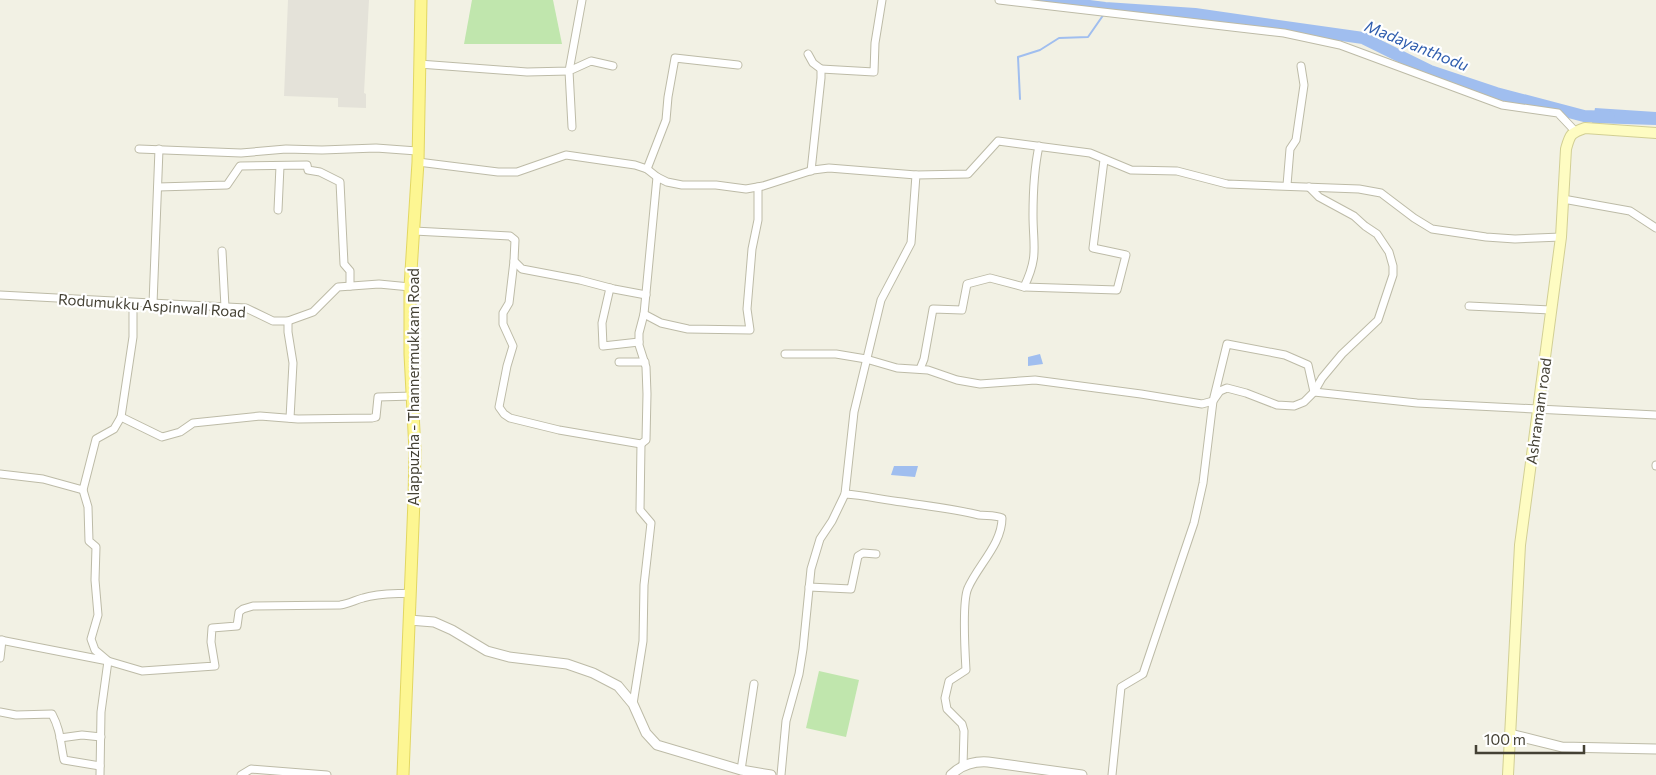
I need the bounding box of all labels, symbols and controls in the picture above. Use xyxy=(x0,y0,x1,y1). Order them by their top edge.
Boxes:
water label: Madayanthodu xyxy=(1362,16,1472,74)
street label: Alappuzha - Thannermukkam Road xyxy=(404,268,422,506)
street label: Rodumukku Aspinwall Road xyxy=(58,289,246,321)
street label: Ashramam road xyxy=(1522,356,1554,466)
scale bar xyxy=(1476,722,1584,754)
text: 100 m xyxy=(1484,730,1526,748)

